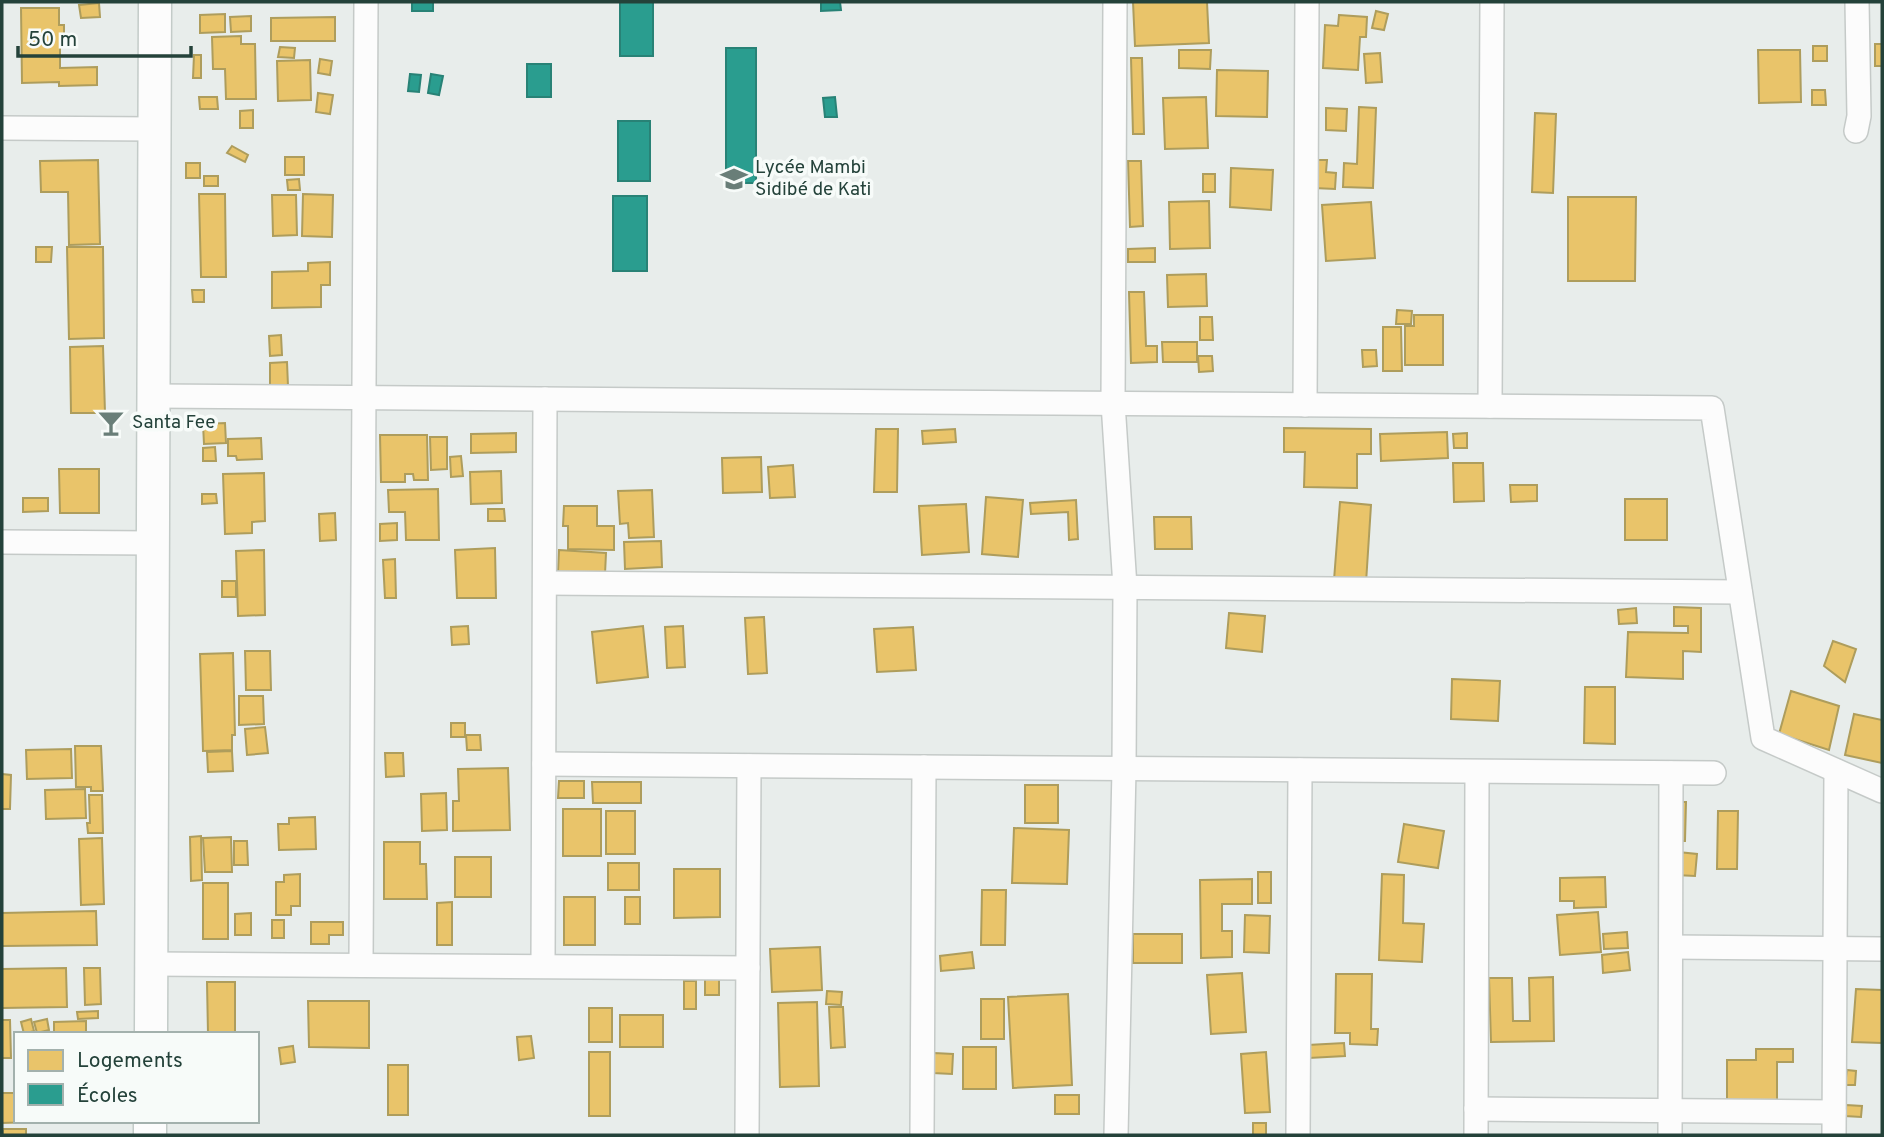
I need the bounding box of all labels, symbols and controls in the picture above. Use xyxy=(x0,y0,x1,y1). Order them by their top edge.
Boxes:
scale bar xyxy=(18,14,191,58)
text: 50 m xyxy=(28,27,77,54)
place label: Lycée Mambi Sidibé de Kati xyxy=(755,156,871,202)
school or university icon: Lycée Mambi Sidibé de Kati xyxy=(719,164,749,194)
bar icon: Santa Fee xyxy=(96,408,126,438)
place label: Santa Fee xyxy=(132,411,215,435)
legend xyxy=(14,1032,259,1123)
text: Logements xyxy=(77,1048,183,1075)
text: Écoles xyxy=(77,1082,138,1110)

